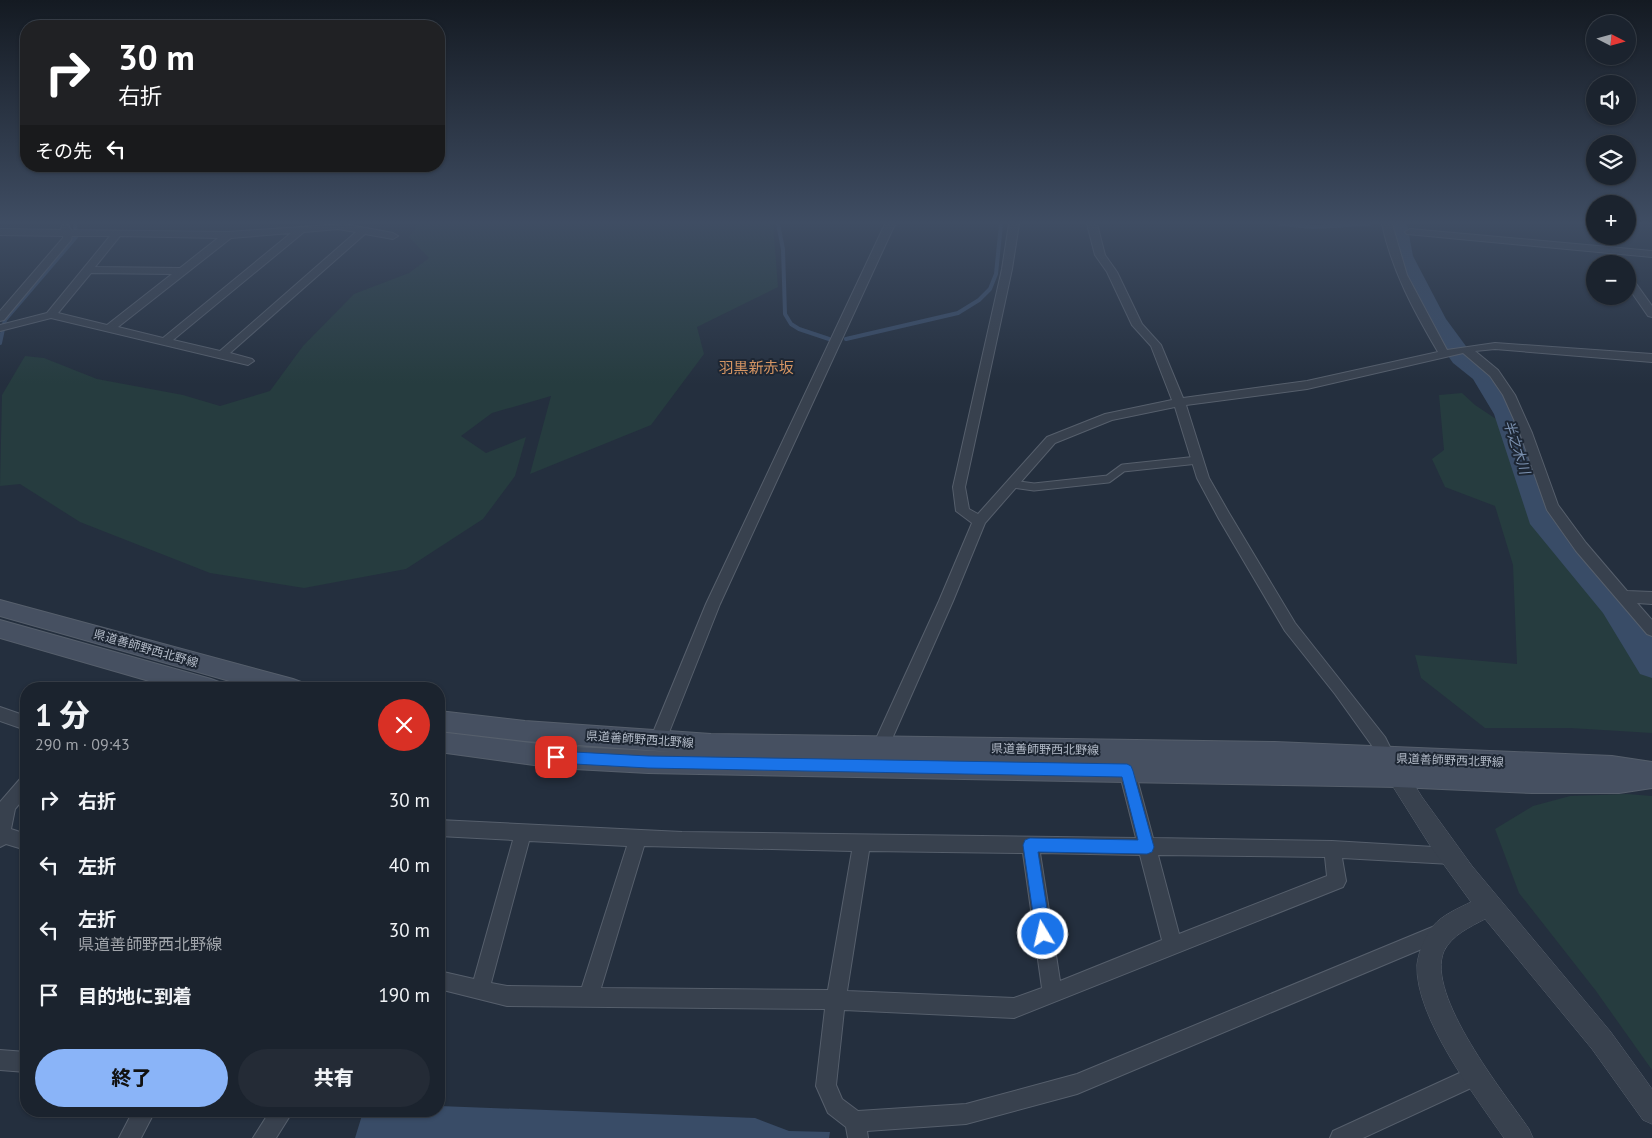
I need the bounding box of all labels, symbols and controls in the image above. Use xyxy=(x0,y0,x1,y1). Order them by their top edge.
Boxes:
north arrow xyxy=(1586,15,1636,65)
map controls xyxy=(1586,15,1636,305)
text: 30 m xyxy=(118,34,195,80)
icon: right xyxy=(35,40,100,105)
button: sound xyxy=(1586,75,1636,125)
text: 右折 xyxy=(118,82,162,110)
icon: left xyxy=(102,135,130,163)
button: layers xyxy=(1586,135,1636,185)
text: その先 xyxy=(35,139,92,163)
button: + xyxy=(1586,195,1636,245)
button: − xyxy=(1586,255,1636,305)
district label: 羽黒新赤坂 xyxy=(718,358,794,377)
water label: 半之木川 xyxy=(1500,418,1535,478)
street label: 県道善師野西北野線 xyxy=(92,626,200,670)
text: 1 分 xyxy=(35,695,90,734)
button: close xyxy=(378,699,430,751)
street label: 県道善師野西北野線 xyxy=(586,728,694,750)
text: 290 m · 09:43 xyxy=(35,734,130,754)
pin xyxy=(535,736,577,778)
street label: 県道善師野西北野線 xyxy=(991,741,1099,757)
icon: arrive xyxy=(542,743,570,771)
street label: 県道善師野西北野線 xyxy=(1396,751,1504,769)
icon: right xyxy=(35,786,63,814)
text: 30 m xyxy=(389,788,430,812)
text: 右折 xyxy=(78,789,116,813)
icon: left xyxy=(35,851,63,879)
text: 40 m xyxy=(389,853,430,877)
text: 左折 xyxy=(78,854,116,878)
text: 左折 xyxy=(78,907,116,931)
position arrow xyxy=(1016,907,1068,959)
icon: left xyxy=(35,916,63,944)
text: 30 m xyxy=(389,918,430,942)
text: 県道善師野西北野線 xyxy=(78,934,222,954)
icon: arrive xyxy=(35,981,63,1009)
text: 190 m xyxy=(378,983,430,1007)
text: 目的地に到着 xyxy=(78,984,192,1008)
button: 終了 xyxy=(35,1049,228,1107)
button: 共有 xyxy=(238,1049,430,1107)

